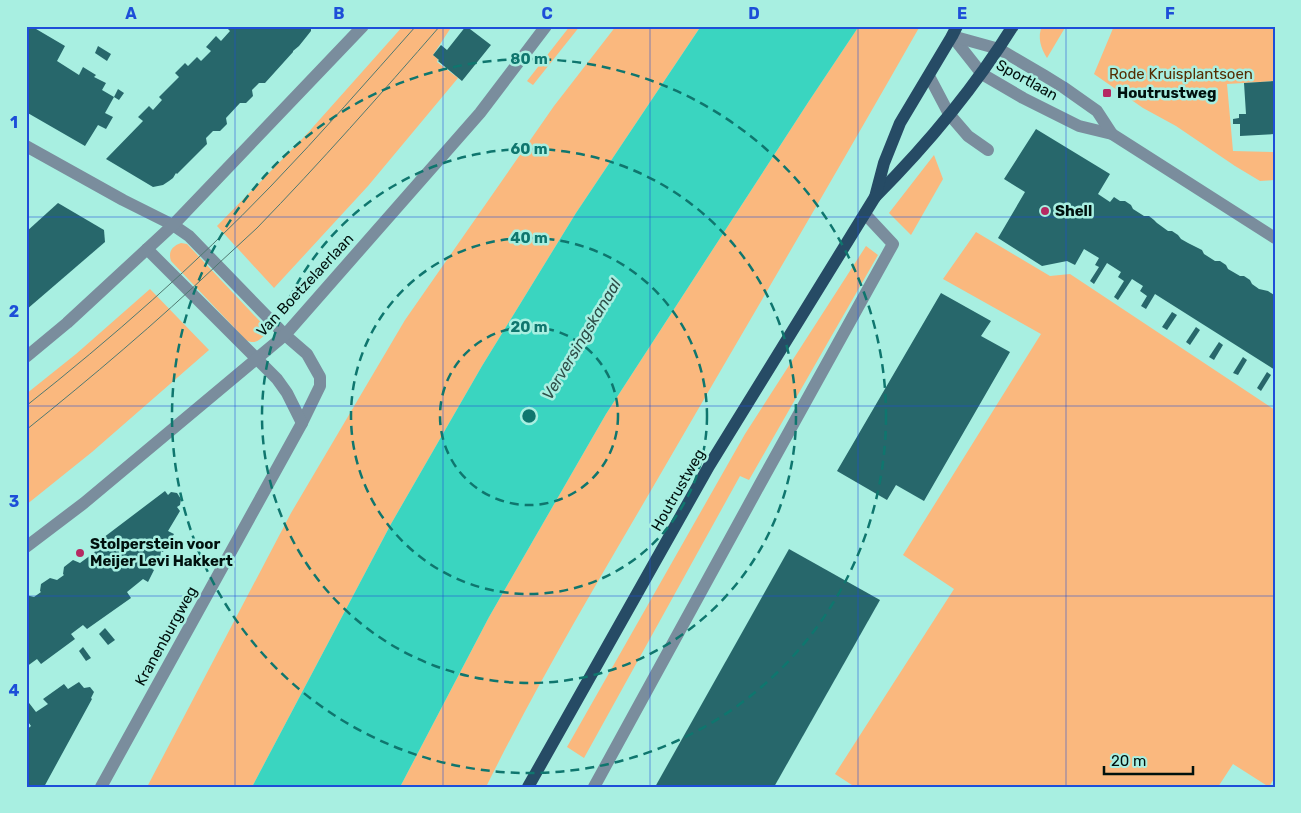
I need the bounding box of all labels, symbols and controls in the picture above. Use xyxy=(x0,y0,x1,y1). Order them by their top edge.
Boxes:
text: A xyxy=(125,4,137,23)
text: B xyxy=(333,4,345,23)
text: C xyxy=(541,4,553,23)
text: D xyxy=(748,4,760,23)
text: E xyxy=(957,4,967,23)
text: F xyxy=(1165,4,1175,23)
text: 80 m xyxy=(510,50,548,68)
street label: Sportlaan xyxy=(993,56,1061,104)
park label: Rode Kruisplantsoen xyxy=(1109,65,1253,83)
place label: Houtrustweg xyxy=(1117,84,1216,102)
marker: Houtrustweg xyxy=(1101,87,1113,99)
text: 1 xyxy=(10,113,18,132)
text: 60 m xyxy=(511,140,547,158)
place label: Shell xyxy=(1055,202,1092,220)
marker: Shell xyxy=(1039,205,1051,217)
text: 40 m xyxy=(510,229,548,247)
street label: Van Boetzelaerlaan xyxy=(253,230,357,340)
water label: Verversingskanaal xyxy=(538,274,626,403)
text: 2 xyxy=(9,302,19,321)
text: 20 m xyxy=(511,318,547,336)
centre of rings xyxy=(520,407,538,425)
street label: Houtrustweg xyxy=(647,446,709,534)
text: 3 xyxy=(9,492,19,511)
place label: Stolperstein voor Meijer Levi Hakkert xyxy=(90,535,233,570)
marker: Stolperstein voor Meijer Levi Hakkert xyxy=(74,547,86,559)
street label: Kranenburgweg xyxy=(131,583,201,689)
text: 4 xyxy=(9,681,20,700)
scale bar xyxy=(1104,743,1192,775)
text: 20 m xyxy=(1111,752,1146,770)

